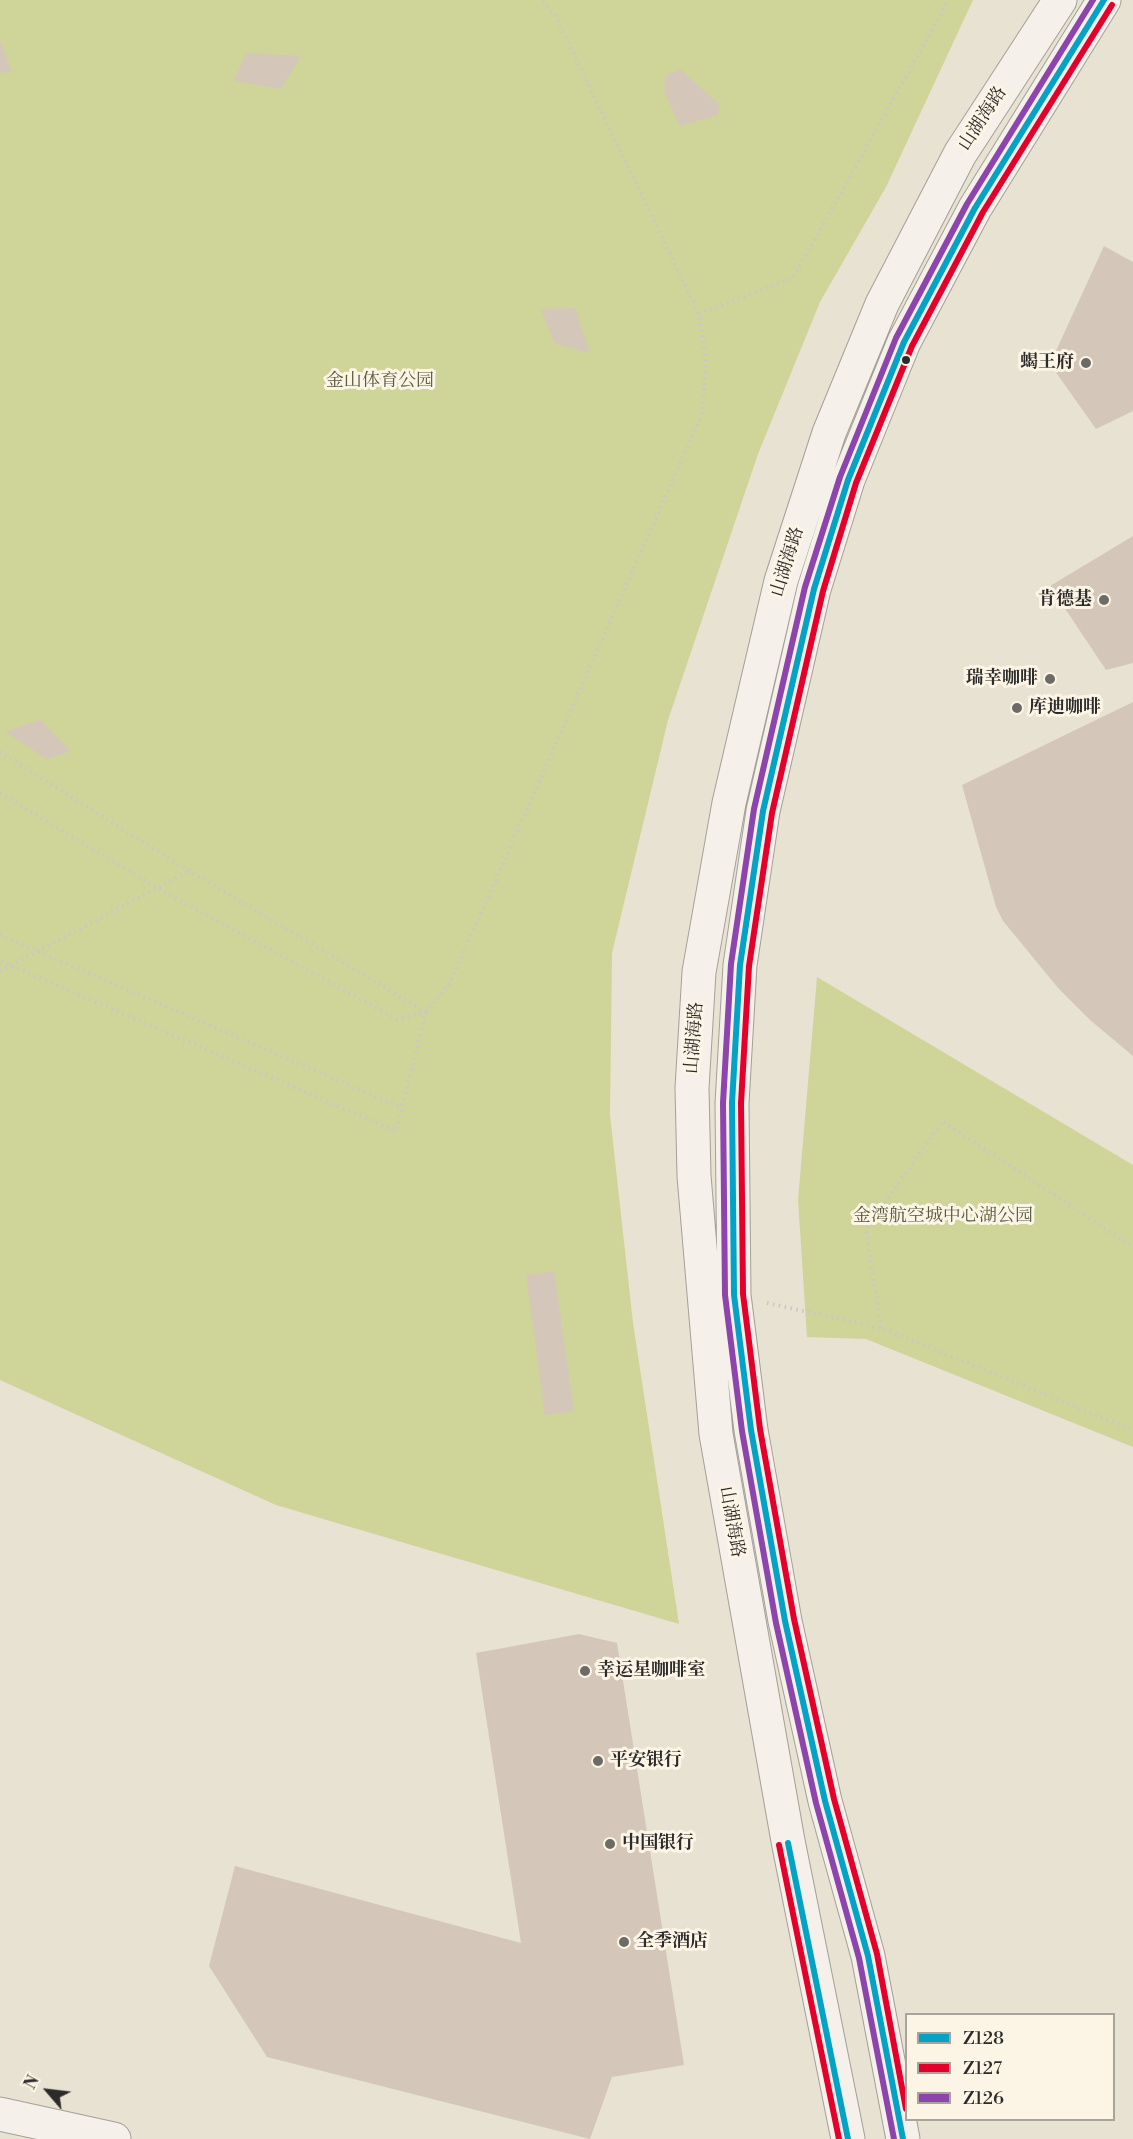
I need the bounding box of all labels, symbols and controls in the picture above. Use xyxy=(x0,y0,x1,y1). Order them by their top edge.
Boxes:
street label: 山湖海路 xyxy=(954,83,1012,155)
place label: 蝎王府 xyxy=(1020,352,1074,374)
unlabelled marker xyxy=(900,354,912,366)
marker: 蝎王府 xyxy=(1079,356,1093,370)
park label: 金山体育公园 xyxy=(326,371,434,393)
street label: 山湖海路 xyxy=(767,524,809,600)
place label: 肯德基 xyxy=(1038,589,1092,611)
marker: 肯德基 xyxy=(1097,593,1111,607)
place label: 瑞幸咖啡 xyxy=(966,668,1038,690)
marker: 瑞幸咖啡 xyxy=(1043,672,1057,686)
place label: 库迪咖啡 xyxy=(1029,697,1101,719)
marker: 库迪咖啡 xyxy=(1010,701,1024,715)
street label: 山湖海路 xyxy=(682,1001,708,1075)
park label: 金湾航空城中心湖公园 xyxy=(853,1206,1033,1228)
street label: 山湖海路 xyxy=(714,1485,748,1559)
place label: 幸运星咖啡室 xyxy=(597,1660,705,1682)
marker: 幸运星咖啡室 xyxy=(578,1664,592,1678)
place label: 平安银行 xyxy=(610,1750,682,1772)
marker: 平安银行 xyxy=(591,1754,605,1768)
place label: 中国银行 xyxy=(622,1833,694,1855)
marker: 中国银行 xyxy=(603,1837,617,1851)
place label: 全季酒店 xyxy=(636,1931,708,1953)
marker: 全季酒店 xyxy=(617,1935,631,1949)
legend xyxy=(905,2013,1115,2121)
text: Z128 xyxy=(963,2027,1004,2050)
text: Z127 xyxy=(963,2057,1002,2080)
north arrow xyxy=(18,2061,78,2121)
text: N xyxy=(20,2072,44,2093)
text: Z126 xyxy=(963,2087,1004,2110)

